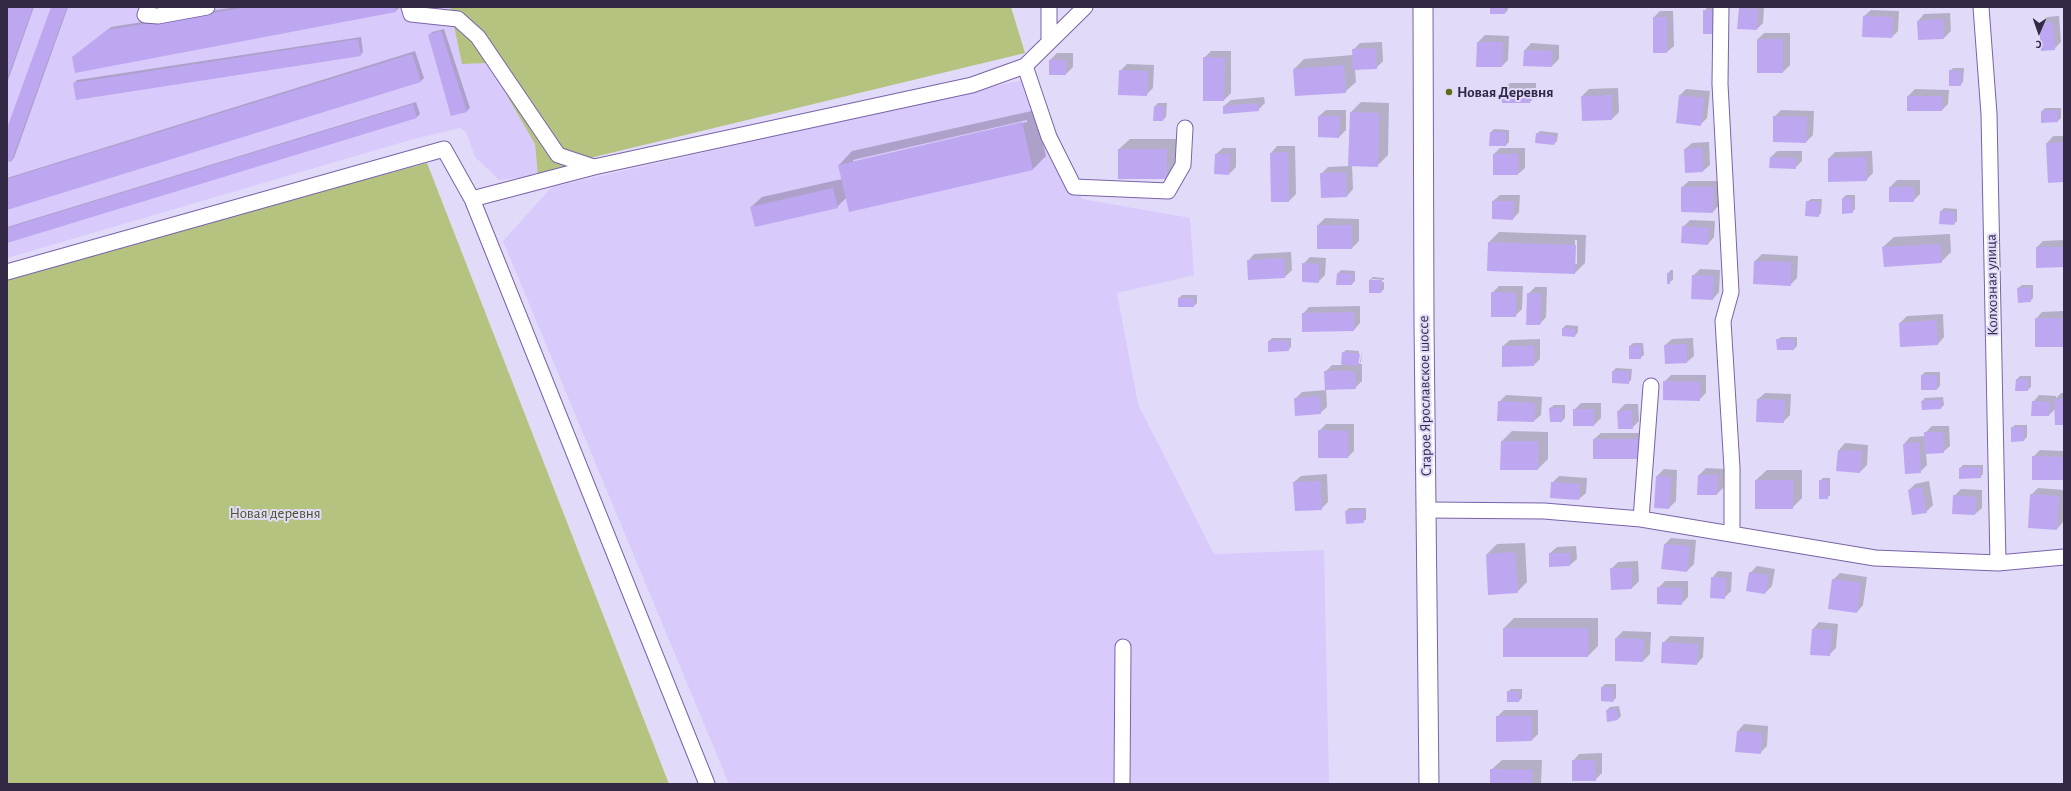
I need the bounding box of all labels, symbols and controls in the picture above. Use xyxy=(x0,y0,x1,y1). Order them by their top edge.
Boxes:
north arrow xyxy=(2019,12,2059,52)
text: С xyxy=(2035,39,2042,50)
place label: Новая Деревня xyxy=(1457,83,1554,101)
marker: Новая Деревня xyxy=(1444,87,1454,97)
street label: Колхозная улица xyxy=(1982,234,2002,336)
street label: Старое Ярославское шоссе xyxy=(1415,315,1435,477)
park label: Новая деревня xyxy=(229,504,321,522)

